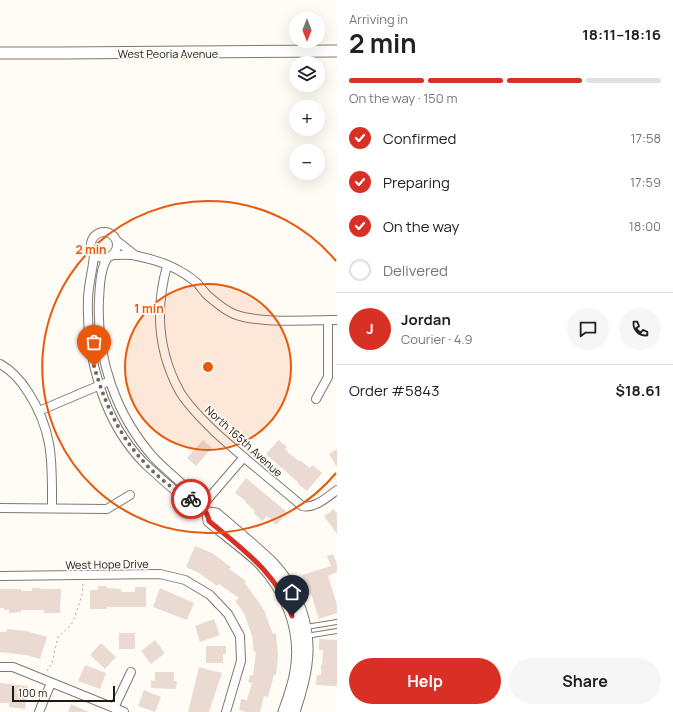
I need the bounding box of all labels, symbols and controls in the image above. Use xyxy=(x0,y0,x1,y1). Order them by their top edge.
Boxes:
text: Arriving in xyxy=(349,10,408,28)
north arrow xyxy=(289,12,325,48)
map controls xyxy=(289,12,325,180)
text: 18:11–18:16 xyxy=(582,24,661,45)
text: 2 min xyxy=(349,25,417,61)
street label: West Peoria Avenue xyxy=(118,46,219,61)
button: layers xyxy=(289,56,325,92)
text: On the way · 150 m xyxy=(349,89,457,107)
button: + xyxy=(289,100,325,136)
icon: check xyxy=(349,127,371,149)
text: Confirmed xyxy=(383,128,456,149)
text: 17:58 xyxy=(630,129,661,147)
button: − xyxy=(289,144,325,180)
icon: check xyxy=(349,171,371,193)
text: Preparing xyxy=(383,172,450,193)
text: 17:59 xyxy=(630,173,661,191)
icon: check xyxy=(349,215,371,237)
text: On the way xyxy=(383,216,459,237)
text: 18:00 xyxy=(629,217,661,235)
text: 2 min xyxy=(75,241,107,258)
text: Delivered xyxy=(383,260,448,281)
text: 1 min xyxy=(134,300,164,317)
button: chat xyxy=(567,308,609,350)
button: phone xyxy=(619,308,661,350)
text: Jordan xyxy=(401,309,451,330)
text: J xyxy=(366,318,374,339)
pin xyxy=(77,325,111,366)
text: Courier · 4.9 xyxy=(401,330,473,348)
icon: bag xyxy=(83,331,105,353)
centre of rings xyxy=(201,360,215,374)
text: Order #5843 xyxy=(349,380,440,401)
text: $18.61 xyxy=(616,380,661,401)
street label: North 165th Avenue xyxy=(202,402,286,480)
courier xyxy=(171,479,211,519)
icon: bike xyxy=(180,488,202,510)
street label: West Hope Drive xyxy=(65,556,149,572)
pin xyxy=(275,575,309,616)
icon: home xyxy=(281,581,303,603)
button: Help xyxy=(349,658,501,704)
button: Share xyxy=(509,658,661,704)
scale bar xyxy=(12,684,115,703)
text: 100 m xyxy=(18,685,47,700)

